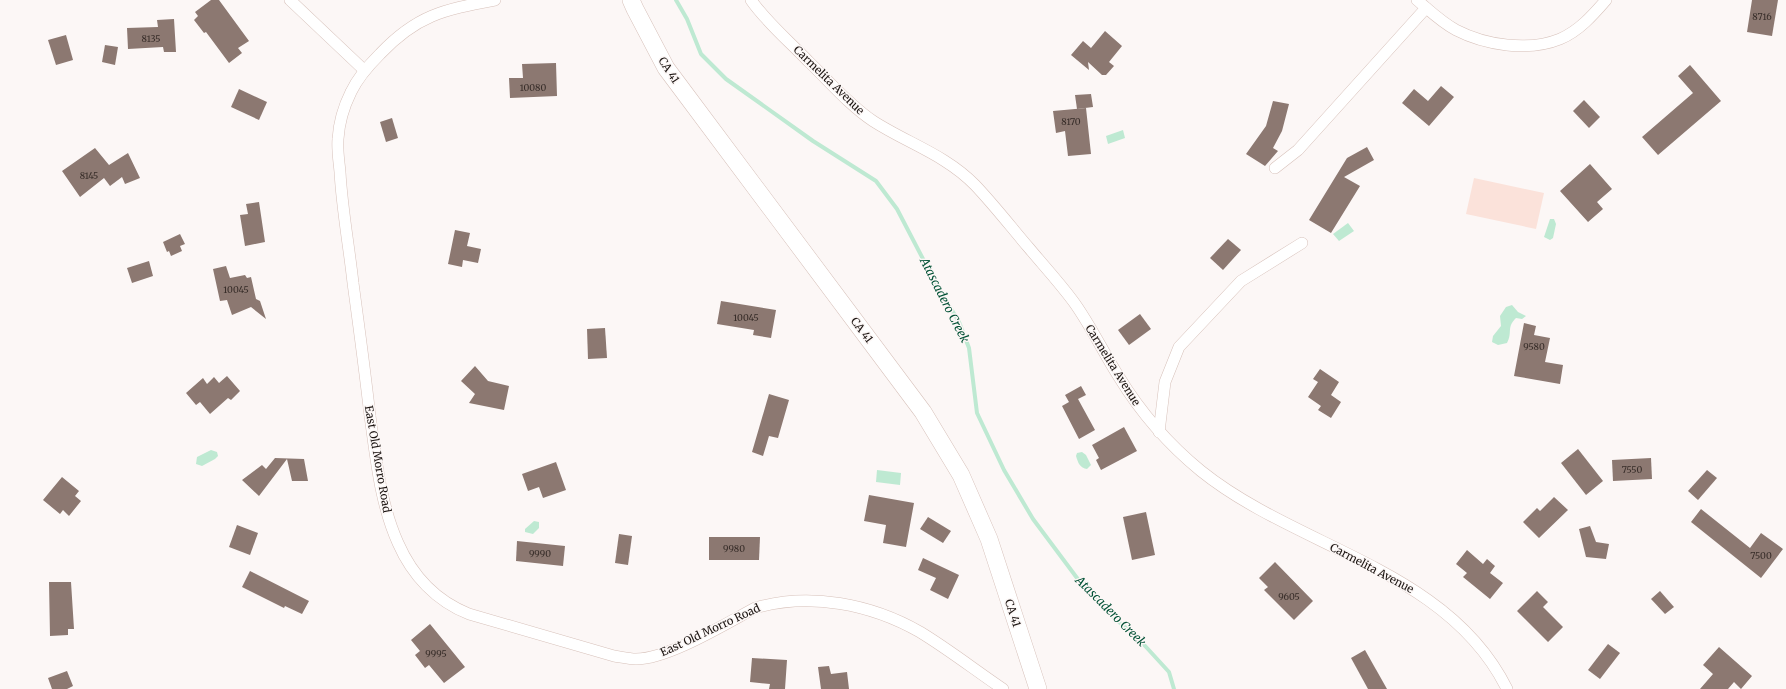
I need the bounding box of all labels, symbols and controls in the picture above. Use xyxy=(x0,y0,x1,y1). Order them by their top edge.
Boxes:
house number: 8716 xyxy=(1752,11,1772,22)
house number: 8135 xyxy=(142,33,160,44)
street label: Carmelita Avenue xyxy=(791,43,868,118)
street label: CA 41 xyxy=(655,54,683,86)
house number: 10080 xyxy=(520,82,546,93)
house number: 8170 xyxy=(1061,116,1081,127)
house number: 8145 xyxy=(80,170,98,181)
water label: Atascadero Creek xyxy=(917,254,973,345)
house number: 10045 xyxy=(223,284,249,295)
house number: 10045 xyxy=(733,312,759,323)
street label: CA 41 xyxy=(848,314,876,346)
street label: Carmelita Avenue xyxy=(1082,322,1144,408)
house number: 9580 xyxy=(1523,341,1545,352)
street label: East Old Morro Road xyxy=(362,404,394,514)
house number: 7550 xyxy=(1622,464,1642,475)
street label: Carmelita Avenue xyxy=(1328,540,1417,596)
house number: 9980 xyxy=(723,543,745,554)
house number: 9990 xyxy=(529,548,551,559)
house number: 7500 xyxy=(1750,550,1772,561)
water label: Atascadero Creek xyxy=(1072,572,1150,650)
house number: 9605 xyxy=(1278,591,1300,602)
street label: CA 41 xyxy=(1002,597,1024,629)
street label: East Old Morro Road xyxy=(658,601,762,659)
house number: 9995 xyxy=(425,648,447,659)

